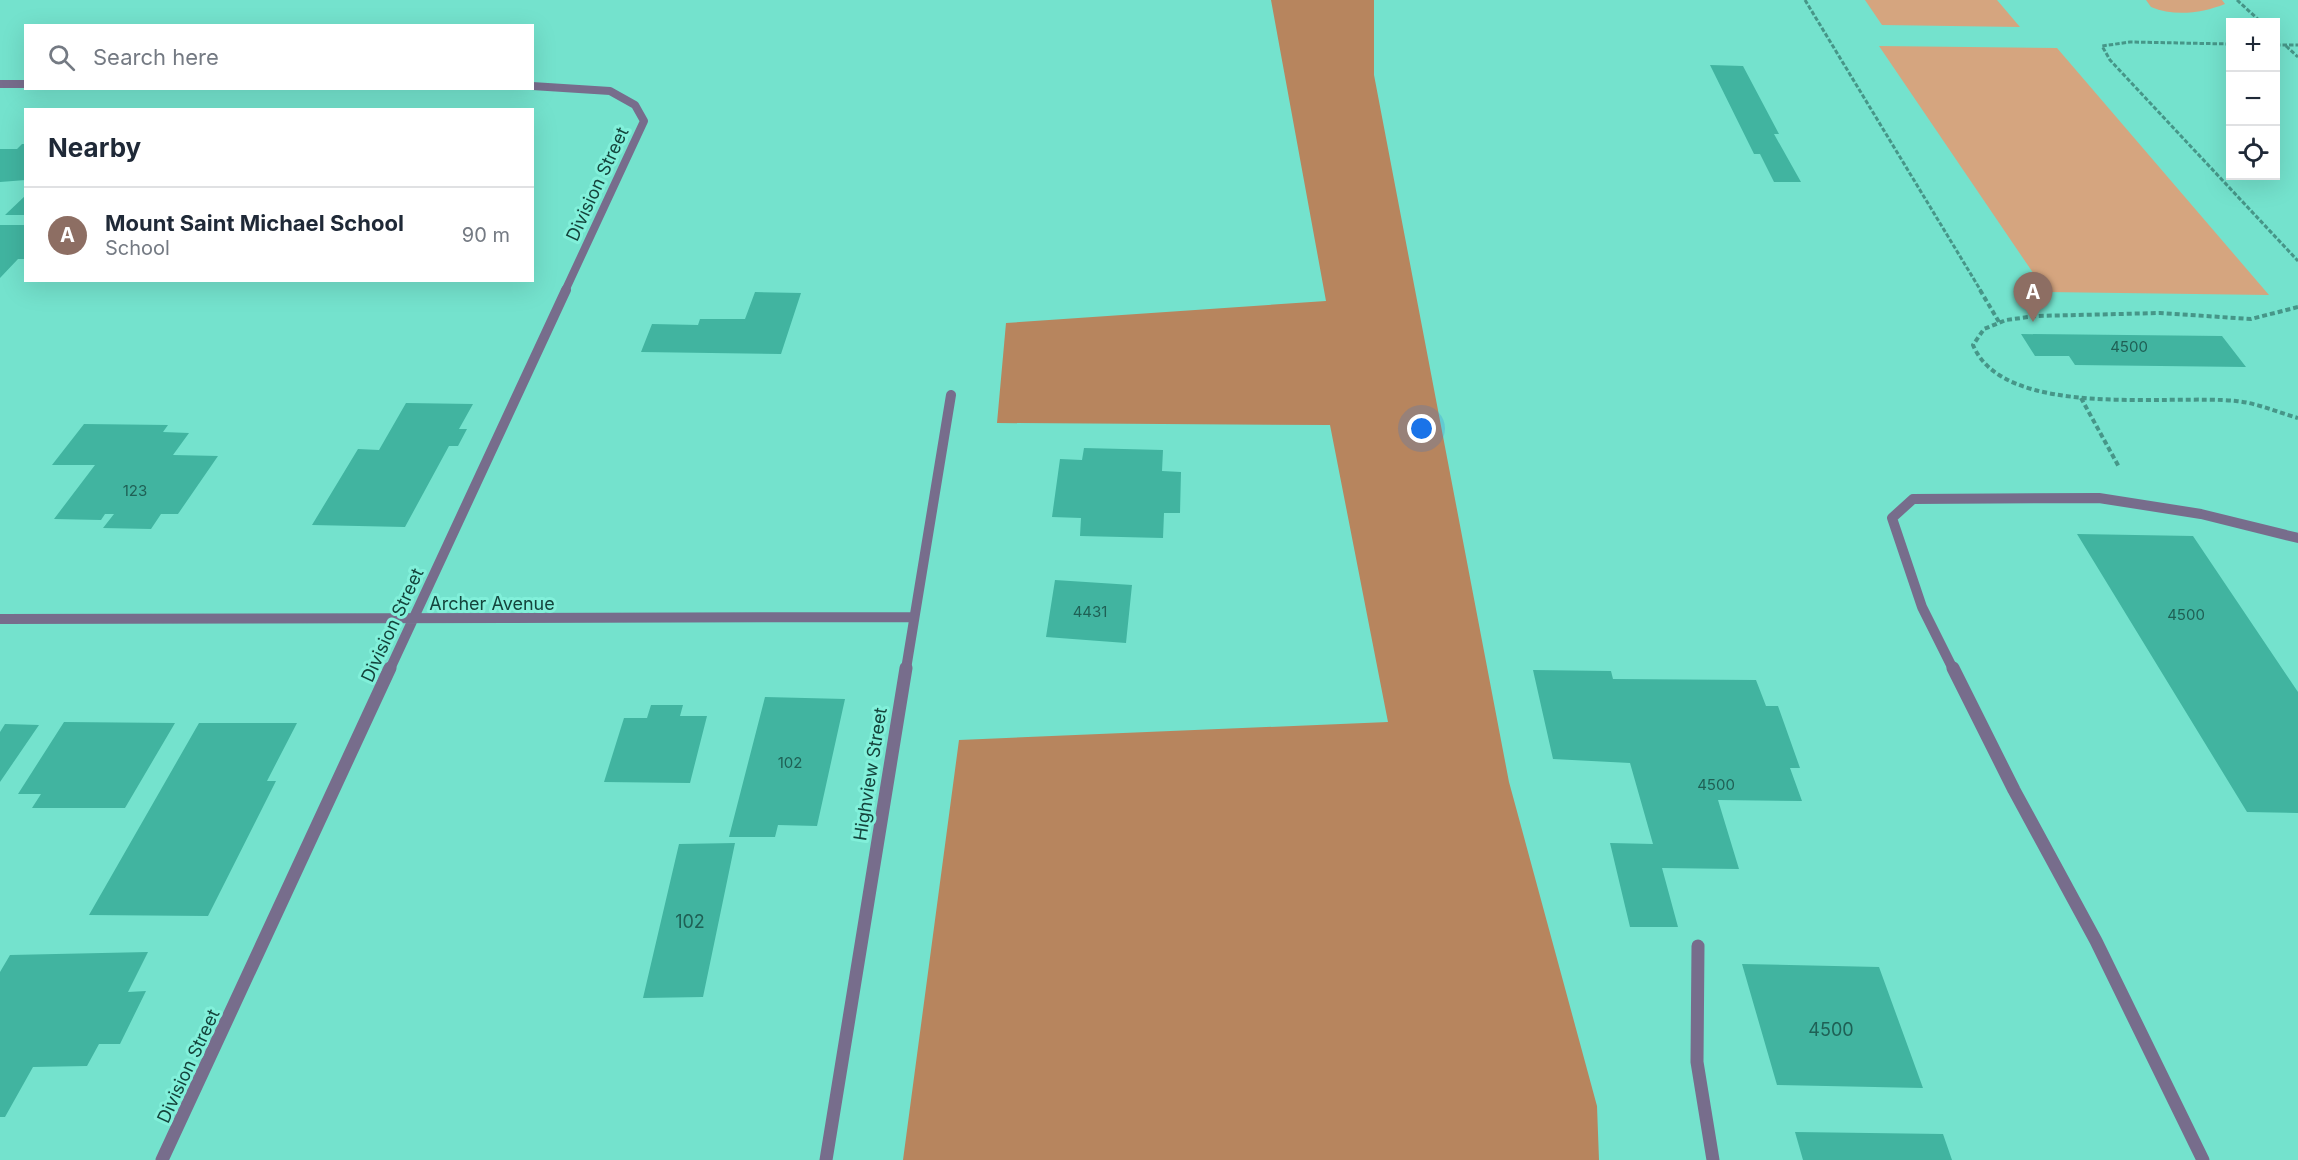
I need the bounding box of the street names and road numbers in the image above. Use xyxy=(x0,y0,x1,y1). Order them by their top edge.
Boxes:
street label: Division Street xyxy=(561,124,633,244)
street label: Division Street xyxy=(356,565,428,685)
street label: Archer Avenue xyxy=(429,593,555,614)
street label: Highview Street xyxy=(849,706,891,842)
street label: Division Street xyxy=(152,1006,224,1126)

